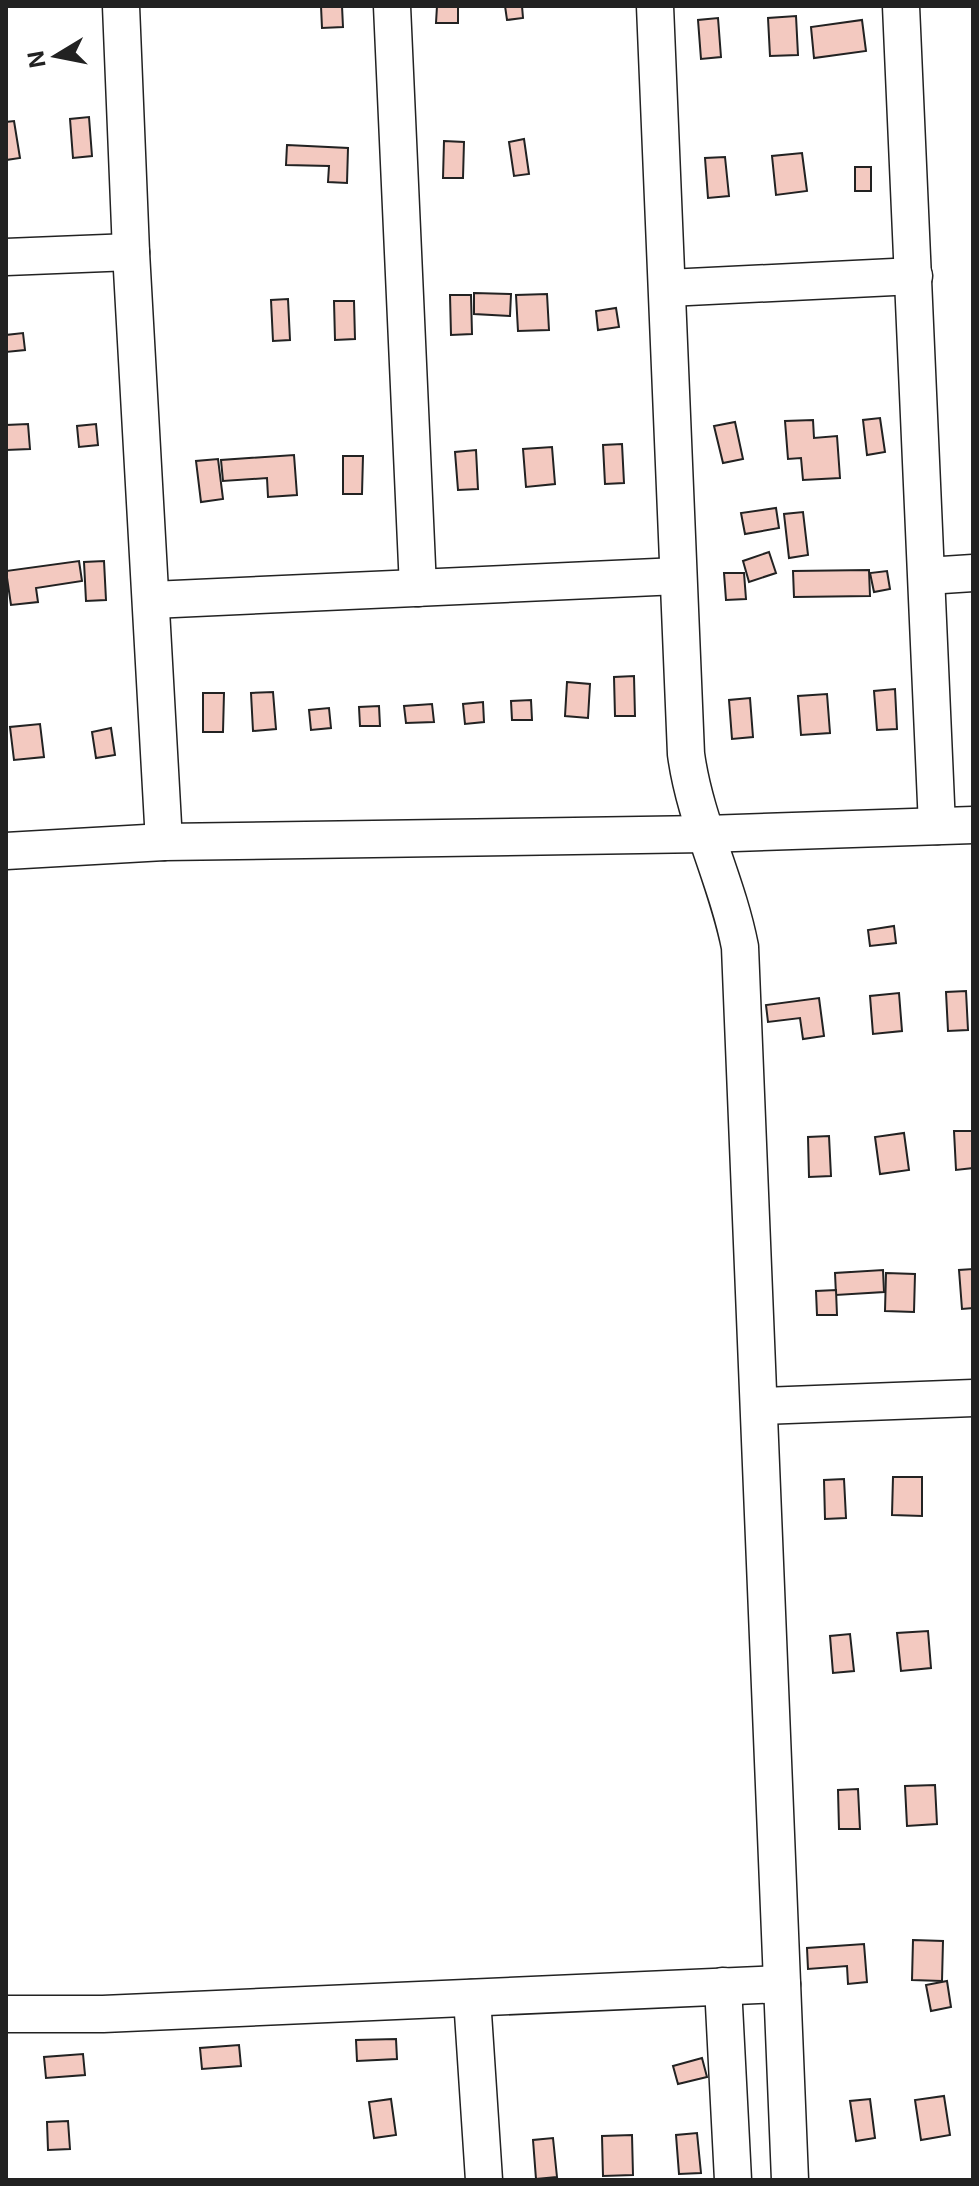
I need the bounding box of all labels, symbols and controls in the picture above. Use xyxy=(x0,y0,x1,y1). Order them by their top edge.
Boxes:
north arrow xyxy=(16,16,96,96)
text: N xyxy=(22,49,51,70)

